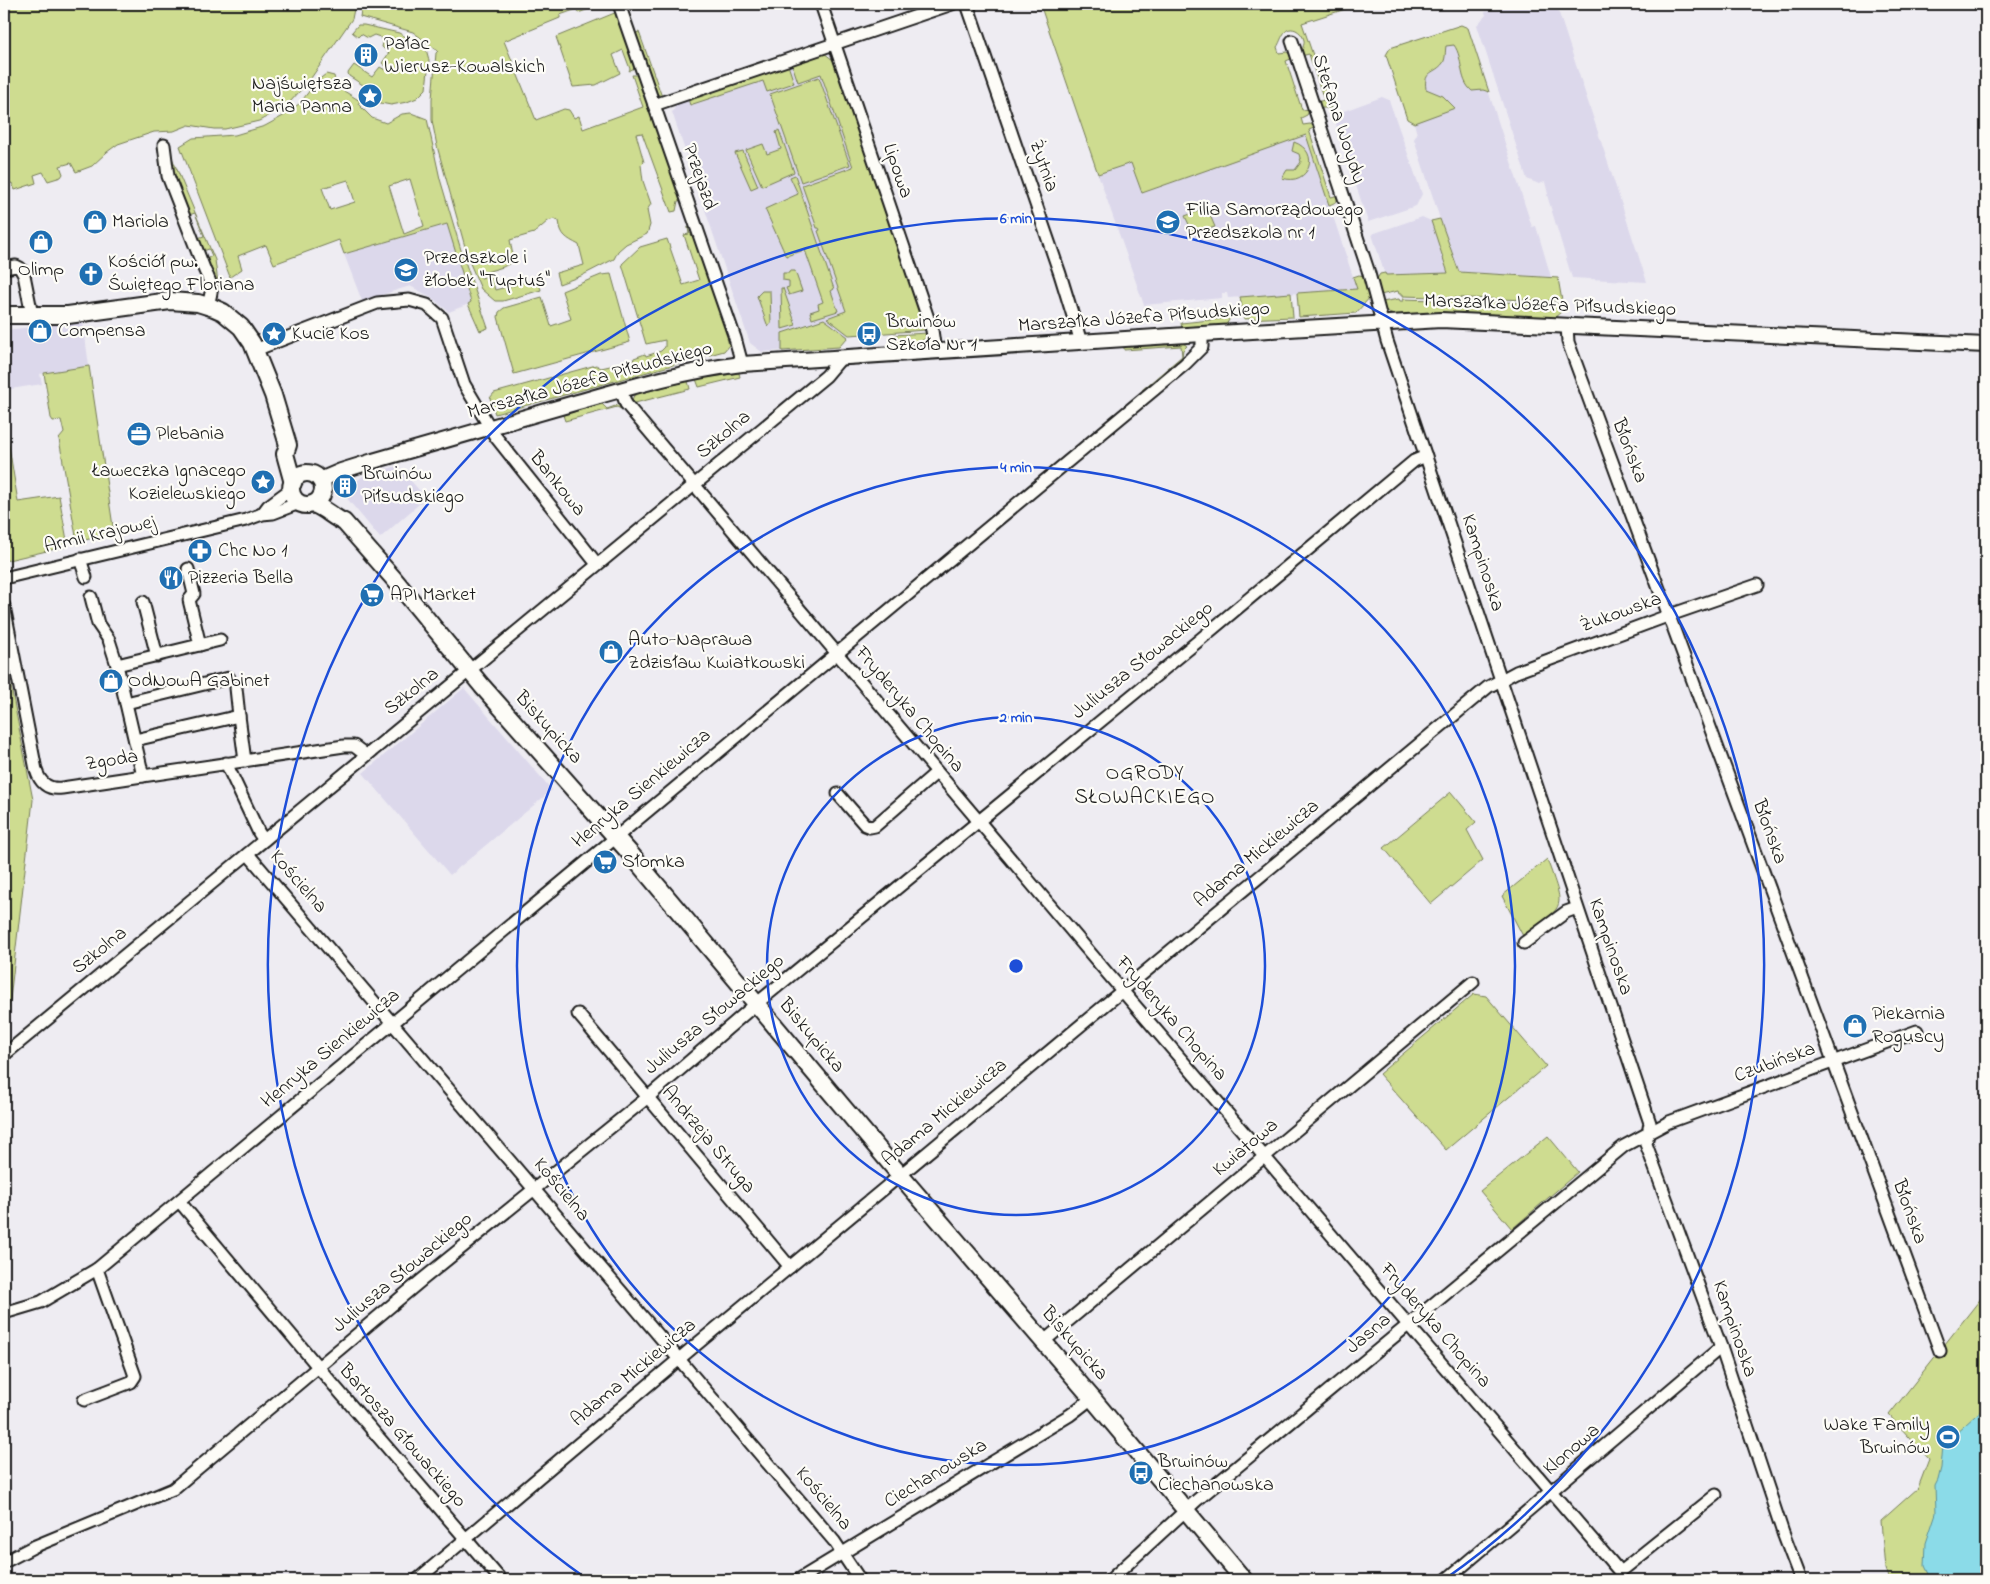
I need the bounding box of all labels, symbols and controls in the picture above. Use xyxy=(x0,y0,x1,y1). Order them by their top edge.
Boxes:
place label: Pałac Wierusz-Kowalskich xyxy=(384,30,545,82)
building icon: Pałac Wierusz-Kowalskich xyxy=(353,42,379,68)
street label: Stefana Woydy xyxy=(1303,51,1373,187)
place label: Najświętsza Maria Panna xyxy=(252,70,352,122)
place icon: Najświętsza Maria Panna xyxy=(357,83,383,109)
street label: Żytnia xyxy=(1021,136,1065,196)
street label: Przejazd xyxy=(674,140,724,214)
street label: Lipowa xyxy=(874,140,920,202)
place label: Filia Samorządowego Przedszkola nr 1 xyxy=(1185,196,1363,248)
place label: Mariola xyxy=(112,208,169,237)
text: 6 min xyxy=(999,208,1033,230)
shop icon: Mariola xyxy=(82,209,108,235)
school or university icon: Filia Samorządowego Przedszkola nr 1 xyxy=(1155,209,1181,235)
shop icon: Olimp xyxy=(28,229,54,255)
place label: Przedszkole i żłobek "Tuptuś" xyxy=(424,244,550,296)
place label: Kościół pw. Świętego Floriana xyxy=(108,248,255,301)
place label: Olimp xyxy=(18,256,64,285)
school or university icon: Przedszkole i żłobek "Tuptuś" xyxy=(393,257,419,283)
church icon: Kościół pw. Świętego Floriana xyxy=(78,261,104,287)
street label: Marszałka Józefa Piłsudskiego xyxy=(1423,287,1677,326)
street label: Marszałka Józefa Piłsudskiego xyxy=(1017,295,1271,342)
place label: Brwinów Szkoła Nr 1 xyxy=(885,308,977,360)
place label: Compensa xyxy=(58,317,146,346)
shop icon: Compensa xyxy=(27,318,53,344)
place label: Kucie Kos xyxy=(292,320,370,349)
place icon: Kucie Kos xyxy=(261,321,287,347)
bus stop icon: Brwinów Szkoła Nr 1 xyxy=(856,321,882,347)
street label: Marszałka Józefa Piłsudskiego xyxy=(464,334,716,429)
street label: Szkolna xyxy=(690,403,758,467)
street label: Błońska xyxy=(1603,414,1655,487)
place label: Plebania xyxy=(156,420,224,449)
office icon: Plebania xyxy=(126,421,152,447)
street label: Bankowa xyxy=(521,444,593,523)
place label: Ławeczka Ignacego Kozielewskiego xyxy=(91,457,246,510)
text: 4 min xyxy=(999,457,1032,479)
place label: Brwinów Piłsudskiego xyxy=(361,460,464,513)
place icon: Ławeczka Ignacego Kozielewskiego xyxy=(250,469,276,495)
building icon: Brwinów Piłsudskiego xyxy=(332,473,358,499)
street label: Armii Krajowej xyxy=(41,508,159,562)
street label: Kampinoska xyxy=(1453,511,1511,615)
place label: Chc No 1 xyxy=(218,537,288,566)
pharmacy icon: Chc No 1 xyxy=(187,538,213,564)
place label: Pizzeria Bella xyxy=(188,564,293,593)
restaurant icon: Pizzeria Bella xyxy=(158,565,184,591)
place label: API Market xyxy=(390,581,476,610)
supermarket icon: API Market xyxy=(359,582,385,608)
street label: Żukowska xyxy=(1576,585,1666,641)
street label: Juliusza Słowackiego xyxy=(1066,595,1221,728)
place label: Auto-Naprawa Zdzisław Kwiatkowski xyxy=(628,626,805,678)
shop icon: Auto-Naprawa Zdzisław Kwiatkowski xyxy=(598,639,624,665)
street label: Fryderyka Chopina xyxy=(847,640,971,780)
street label: Szkolna xyxy=(378,661,446,723)
place label: OdNowA Gabinet xyxy=(128,667,270,696)
shop icon: OdNowA Gabinet xyxy=(98,668,124,694)
street label: Biskupicka xyxy=(506,684,589,771)
text: 2 min xyxy=(999,707,1033,729)
street label: Henryka Sienkiewicza xyxy=(566,722,718,856)
street label: Zgoda xyxy=(84,743,141,780)
district label: OGRODY SŁOWACKIEGO xyxy=(1075,759,1215,813)
street label: Adama Mickiewicza xyxy=(1188,793,1326,915)
street label: Błońska xyxy=(1744,795,1794,868)
street label: Kościelna xyxy=(262,844,334,920)
place label: Słomka xyxy=(622,848,685,877)
supermarket icon: Słomka xyxy=(592,849,618,875)
street label: Kampinoska xyxy=(1580,895,1640,999)
street label: Szkolna xyxy=(66,920,134,982)
street label: Juliusza Słowackiego xyxy=(639,948,792,1083)
street label: Fryderyka Chopina xyxy=(1108,949,1234,1088)
centre of rings xyxy=(1007,957,1025,975)
street label: Henryka Sienkiewicza xyxy=(255,982,407,1116)
street label: Biskupicka xyxy=(770,991,851,1080)
place label: Piekarnia Roguscy xyxy=(1872,1000,1945,1053)
shop icon: Piekarnia Roguscy xyxy=(1842,1013,1868,1039)
street label: Czubińska xyxy=(1730,1035,1820,1091)
street label: Adama Mickiewicza xyxy=(876,1052,1014,1174)
street label: Andrzeja Struga xyxy=(653,1079,762,1201)
street label: Kwiatowa xyxy=(1207,1112,1285,1184)
street label: Kościelna xyxy=(526,1152,596,1228)
street label: Błońska xyxy=(1884,1175,1934,1248)
street label: Juliusza Słowackiego xyxy=(327,1206,480,1341)
street label: Fryderyka Chopina xyxy=(1372,1256,1498,1395)
street label: Kampinoska xyxy=(1704,1277,1764,1381)
street label: Biskupicka xyxy=(1033,1300,1115,1388)
street label: Jasna xyxy=(1340,1306,1398,1362)
street label: Adama Mickiewicza xyxy=(565,1312,703,1434)
street label: Bartosza Głowackiego xyxy=(330,1357,473,1515)
place label: Wake Family Brwinów xyxy=(1824,1411,1930,1463)
street label: Klonowa xyxy=(1537,1417,1607,1483)
sports icon: Wake Family Brwinów xyxy=(1935,1424,1961,1450)
street label: Ciechanowska xyxy=(879,1432,993,1516)
place label: Brwinów Ciechanowska xyxy=(1157,1448,1274,1500)
bus stop icon: Brwinów Ciechanowska xyxy=(1128,1460,1154,1486)
street label: Kościelna xyxy=(788,1461,858,1537)

